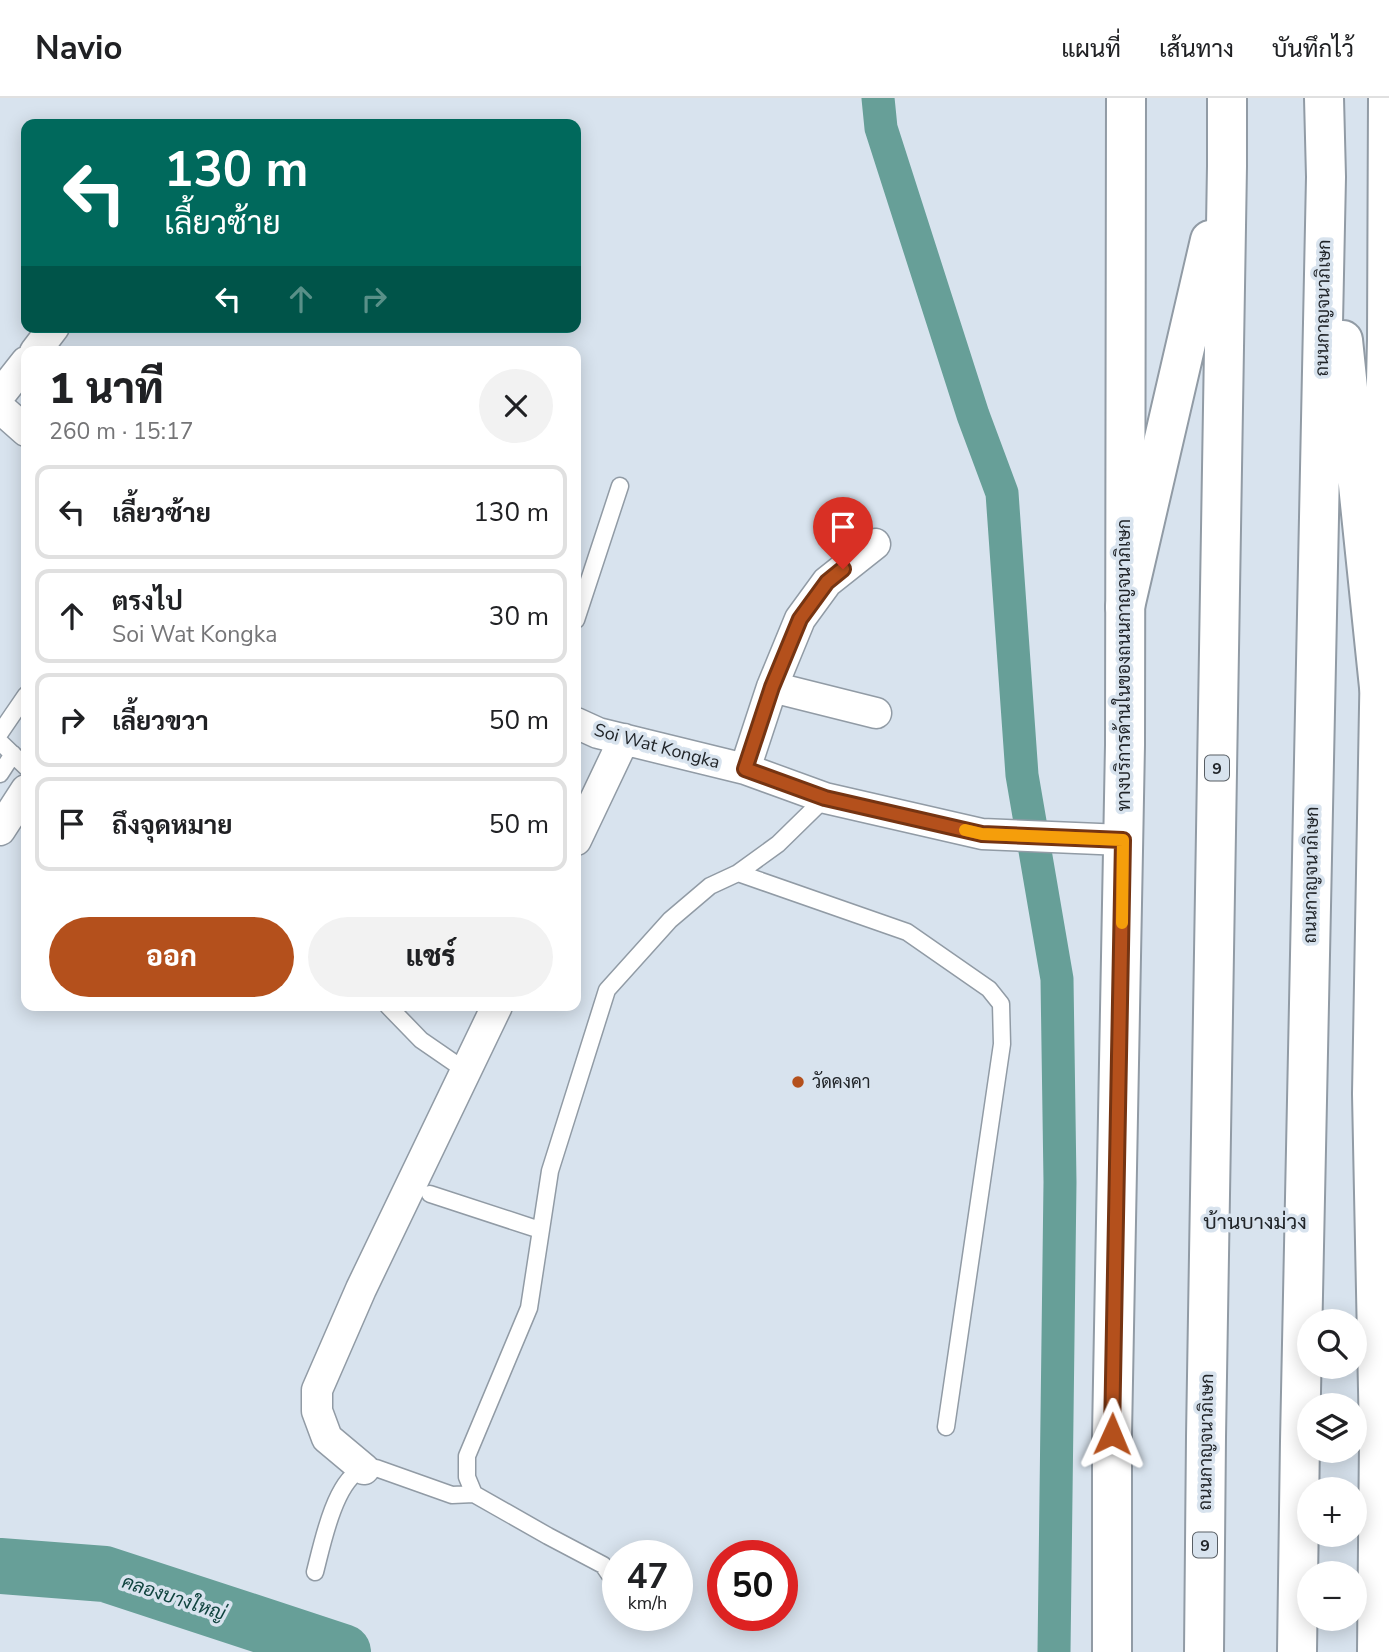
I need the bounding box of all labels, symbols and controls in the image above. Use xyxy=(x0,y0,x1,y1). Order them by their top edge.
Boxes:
text: Navio xyxy=(35,26,122,71)
text: แผนที่ xyxy=(1061,33,1121,65)
text: เส้นทาง xyxy=(1159,33,1234,65)
text: บันทึกไว้ xyxy=(1272,33,1354,65)
text: 130 m xyxy=(164,136,308,203)
icon: left xyxy=(49,147,140,238)
text: เลี้ยวซ้าย xyxy=(164,202,281,245)
street label: ถนนกาญจนาภิเษก xyxy=(1310,239,1336,377)
icon: left xyxy=(209,280,247,318)
icon: ahead xyxy=(282,280,320,318)
icon: right xyxy=(355,280,393,318)
text: 1 นาที xyxy=(49,361,164,418)
button: close xyxy=(479,369,553,443)
text: 260 m · 15:17 xyxy=(49,416,194,447)
icon: left xyxy=(53,493,91,531)
text: 130 m xyxy=(473,495,549,530)
text: เลี้ยวซ้าย xyxy=(112,496,211,531)
pin xyxy=(813,497,873,569)
icon: arrive xyxy=(824,508,862,546)
street label: ทางบริการด้านในของถนนกาญจนาภิเษก xyxy=(1111,519,1136,811)
text: ตรงไป xyxy=(112,584,183,619)
icon: ahead xyxy=(53,597,91,635)
text: 30 m xyxy=(489,599,549,634)
text: Soi Wat Kongka xyxy=(112,619,277,650)
icon: right xyxy=(53,701,91,739)
text: 50 m xyxy=(489,703,549,738)
text: เลี้ยวขวา xyxy=(112,704,209,739)
street label: Soi Wat Kongka xyxy=(591,718,723,774)
road number: 9 xyxy=(1205,755,1229,780)
icon: arrive xyxy=(53,805,91,843)
street label: ถนนกาญจนาภิเษก xyxy=(1298,806,1324,944)
text: 50 m xyxy=(489,807,549,842)
text: ถึงจุดหมาย xyxy=(112,808,233,843)
button: ออก xyxy=(49,917,294,997)
button: แชร์ xyxy=(308,917,553,997)
place label: วัดคงคา xyxy=(812,1070,870,1094)
marker: วัดคงคา xyxy=(790,1074,806,1090)
district label: บ้านบางม่วง xyxy=(1203,1208,1307,1236)
map controls xyxy=(1297,1309,1367,1631)
button: search xyxy=(1297,1309,1367,1379)
street label: ถนนกาญจนาภิเษก xyxy=(1193,1373,1219,1511)
button: layers xyxy=(1297,1393,1367,1463)
position arrow xyxy=(1075,1397,1149,1471)
button: + xyxy=(1297,1477,1367,1547)
road number: 9 xyxy=(1193,1532,1217,1558)
speed limit sign: 50 xyxy=(707,1540,798,1631)
text: 47 xyxy=(626,1553,669,1600)
button: − xyxy=(1297,1561,1367,1631)
water label: คลองบางใหญ่ xyxy=(119,1569,230,1627)
text: km/h xyxy=(628,1591,667,1615)

